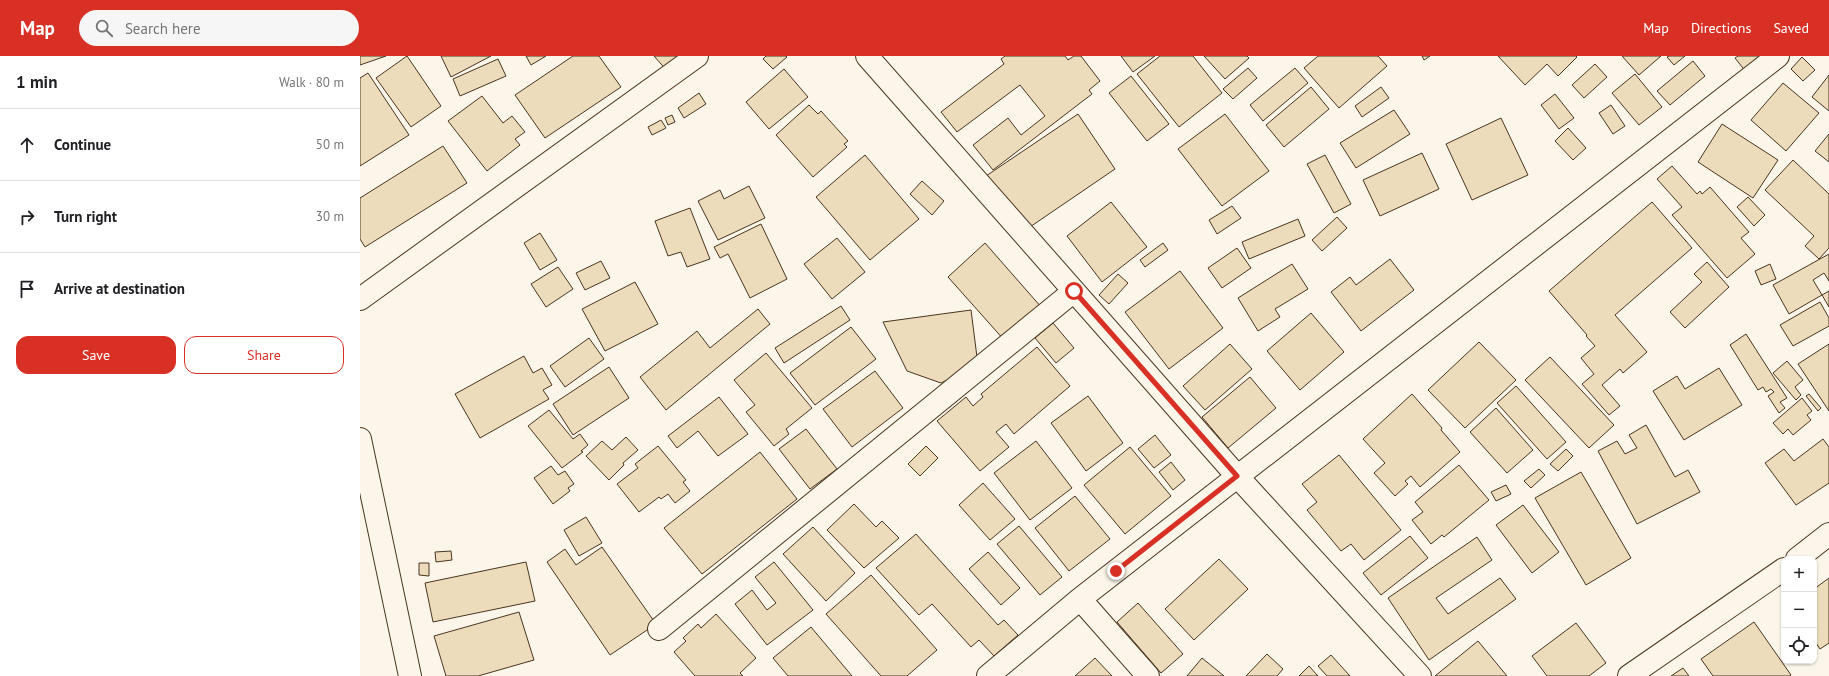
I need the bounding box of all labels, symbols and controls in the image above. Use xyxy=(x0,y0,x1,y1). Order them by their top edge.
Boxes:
search box xyxy=(79,10,359,46)
text: Map xyxy=(20,16,55,40)
icon: search xyxy=(93,17,115,39)
text: Search here xyxy=(125,19,201,38)
text: Map xyxy=(1643,19,1669,37)
text: Directions xyxy=(1691,19,1751,37)
text: Saved xyxy=(1773,19,1809,37)
text: 1 min xyxy=(16,71,57,93)
text: Walk · 80 m xyxy=(279,74,344,91)
icon: ahead xyxy=(16,134,38,156)
text: Continue xyxy=(54,135,111,154)
text: 50 m xyxy=(316,136,344,153)
icon: right xyxy=(16,206,38,228)
text: Turn right xyxy=(54,207,117,226)
text: 30 m xyxy=(316,208,344,225)
icon: arrive xyxy=(16,278,38,300)
text: Arrive at destination xyxy=(54,279,185,298)
route start xyxy=(1065,282,1083,300)
button: Save xyxy=(16,336,176,374)
button: Share xyxy=(184,336,344,374)
map controls xyxy=(1781,556,1817,664)
button: + xyxy=(1781,556,1817,592)
route end xyxy=(1107,562,1125,580)
button: − xyxy=(1781,592,1817,628)
button: locate xyxy=(1781,628,1817,664)

